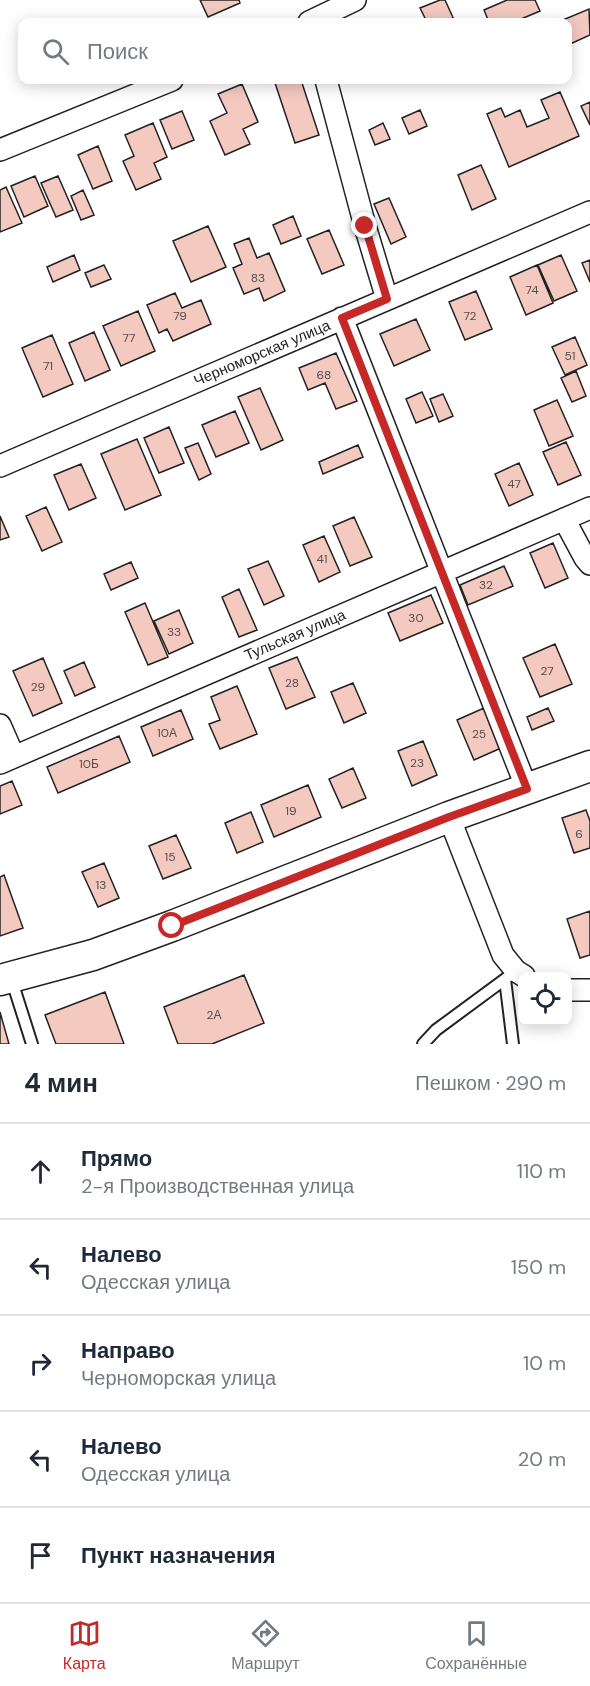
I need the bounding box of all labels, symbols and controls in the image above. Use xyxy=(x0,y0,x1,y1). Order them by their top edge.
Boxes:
search box xyxy=(18,18,572,84)
icon: search xyxy=(39,35,72,68)
text: Поиск xyxy=(87,37,148,66)
route end xyxy=(351,212,377,238)
house number: 83 xyxy=(251,270,265,286)
house number: 74 xyxy=(526,282,538,298)
house number: 79 xyxy=(173,308,187,324)
house number: 72 xyxy=(463,308,477,324)
street label: Черноморская улица xyxy=(191,315,334,391)
house number: 77 xyxy=(123,330,135,346)
house number: 51 xyxy=(564,348,576,364)
house number: 71 xyxy=(43,358,53,374)
house number: 68 xyxy=(317,367,331,383)
house number: 47 xyxy=(507,476,521,492)
house number: 41 xyxy=(316,551,328,567)
house number: 32 xyxy=(479,577,493,593)
street label: Тульская улица xyxy=(241,604,349,665)
house number: 30 xyxy=(408,610,424,626)
house number: 33 xyxy=(167,624,181,640)
house number: 27 xyxy=(540,663,554,679)
house number: 28 xyxy=(285,675,299,691)
house number: 29 xyxy=(31,679,45,695)
house number: 10А xyxy=(157,725,177,741)
house number: 25 xyxy=(472,726,486,742)
house number: 23 xyxy=(410,755,424,771)
house number: 10Б xyxy=(79,756,99,772)
house number: 19 xyxy=(285,803,297,819)
house number: 6 xyxy=(575,826,583,842)
house number: 15 xyxy=(164,849,176,865)
house number: 13 xyxy=(96,877,106,893)
route start xyxy=(158,912,184,938)
map controls xyxy=(518,972,572,1026)
button: locate xyxy=(518,972,572,1026)
house number: 2А xyxy=(207,1007,221,1023)
text: 4 мин xyxy=(24,1066,98,1100)
text: Пешком · 290 m xyxy=(415,1070,566,1096)
text: Прямо xyxy=(81,1144,152,1173)
icon: ahead xyxy=(24,1155,57,1188)
text: 110 m xyxy=(517,1158,566,1184)
text: 2-я Производственная улица xyxy=(81,1173,354,1199)
text: Налево xyxy=(81,1240,162,1269)
icon: left xyxy=(24,1251,57,1284)
text: 150 m xyxy=(511,1254,566,1280)
text: Одесская улица xyxy=(81,1269,230,1295)
text: Направо xyxy=(81,1336,175,1365)
icon: right xyxy=(24,1347,57,1380)
text: 10 m xyxy=(523,1350,566,1376)
text: Черноморская улица xyxy=(81,1365,276,1391)
text: Налево xyxy=(81,1432,162,1461)
icon: left xyxy=(24,1443,57,1476)
text: 20 m xyxy=(518,1446,566,1472)
text: Одесская улица xyxy=(81,1461,230,1487)
icon: arrive xyxy=(24,1539,57,1572)
text: Пункт назначения xyxy=(81,1541,276,1570)
tab: Карта xyxy=(63,1617,106,1674)
tab: Маршрут xyxy=(231,1617,300,1674)
tab: Сохранённые xyxy=(425,1617,527,1674)

